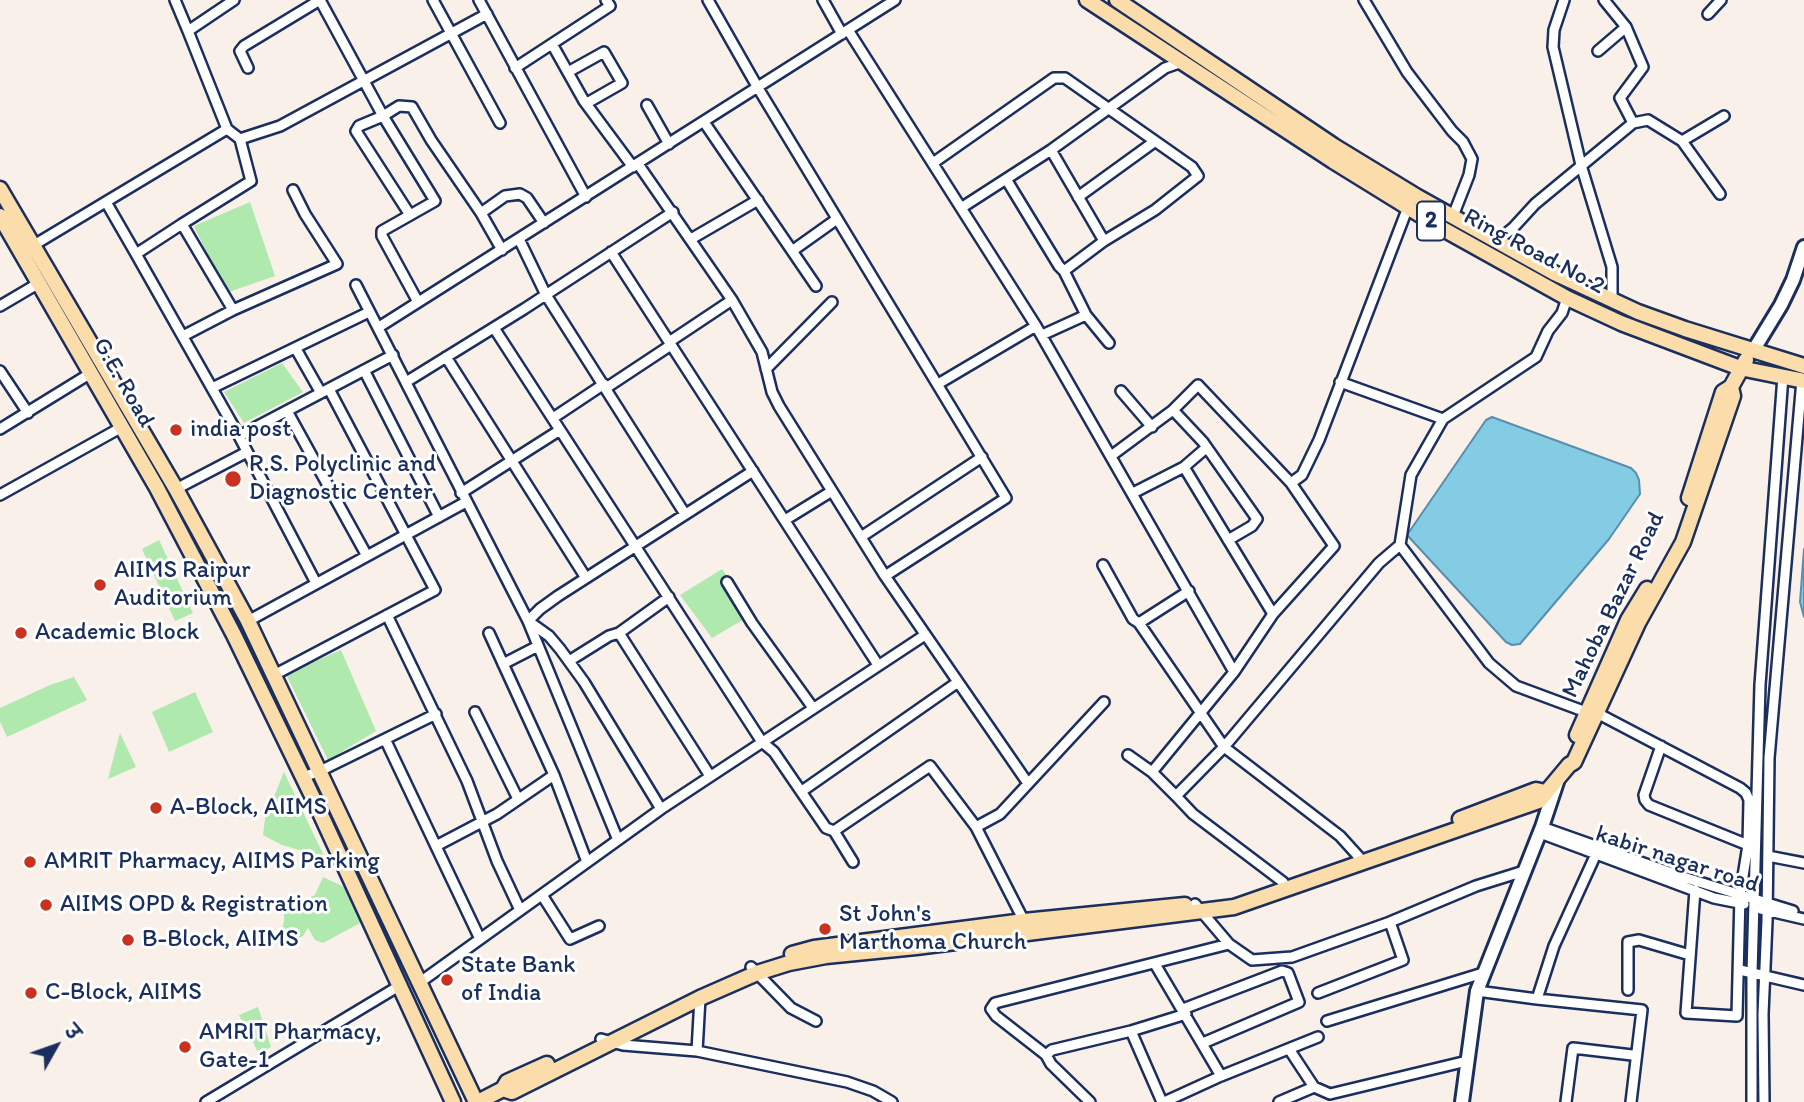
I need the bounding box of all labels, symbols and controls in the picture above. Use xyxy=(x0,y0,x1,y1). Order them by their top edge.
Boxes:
road number: 2 xyxy=(1417,202,1445,241)
street label: Ring Road No.2 xyxy=(1458,203,1610,301)
street label: G.E. Road xyxy=(86,333,160,433)
place label: india post xyxy=(190,416,291,444)
marker: india post xyxy=(168,422,184,438)
place label: R.S. Polyclinic and Diagnostic Center xyxy=(249,451,436,507)
marker: R.S. Polyclinic and Diagnostic Center xyxy=(223,469,243,489)
street label: Mahoba Bazar Road xyxy=(1556,507,1672,703)
place label: AIIMS Raipur Auditorium xyxy=(114,557,251,613)
marker: AIIMS Raipur Auditorium xyxy=(92,577,108,593)
place label: Academic Block xyxy=(35,619,199,647)
marker: Academic Block xyxy=(13,625,29,641)
place label: A-Block, AIIMS xyxy=(170,794,327,822)
marker: A-Block, AIIMS xyxy=(148,800,164,816)
street label: kabir nagar road xyxy=(1592,820,1762,900)
place label: AMRIT Pharmacy, AIIMS Parking xyxy=(44,848,380,876)
marker: AMRIT Pharmacy, AIIMS Parking xyxy=(22,854,38,870)
place label: AIIMS OPD & Registration xyxy=(60,891,328,919)
marker: AIIMS OPD & Registration xyxy=(38,897,54,913)
place label: St John's Marthoma Church xyxy=(839,901,1027,957)
marker: St John's Marthoma Church xyxy=(817,921,833,937)
place label: B-Block, AIIMS xyxy=(142,926,299,954)
marker: B-Block, AIIMS xyxy=(120,932,136,948)
place label: State Bank of India xyxy=(461,952,576,1008)
marker: State Bank of India xyxy=(439,972,455,988)
place label: C-Block, AIIMS xyxy=(45,979,202,1007)
marker: C-Block, AIIMS xyxy=(23,985,39,1001)
north arrow xyxy=(21,1011,91,1081)
place label: AMRIT Pharmacy, Gate-1 xyxy=(199,1019,382,1075)
text: उ xyxy=(60,1020,85,1044)
marker: AMRIT Pharmacy, Gate-1 xyxy=(177,1039,193,1055)

